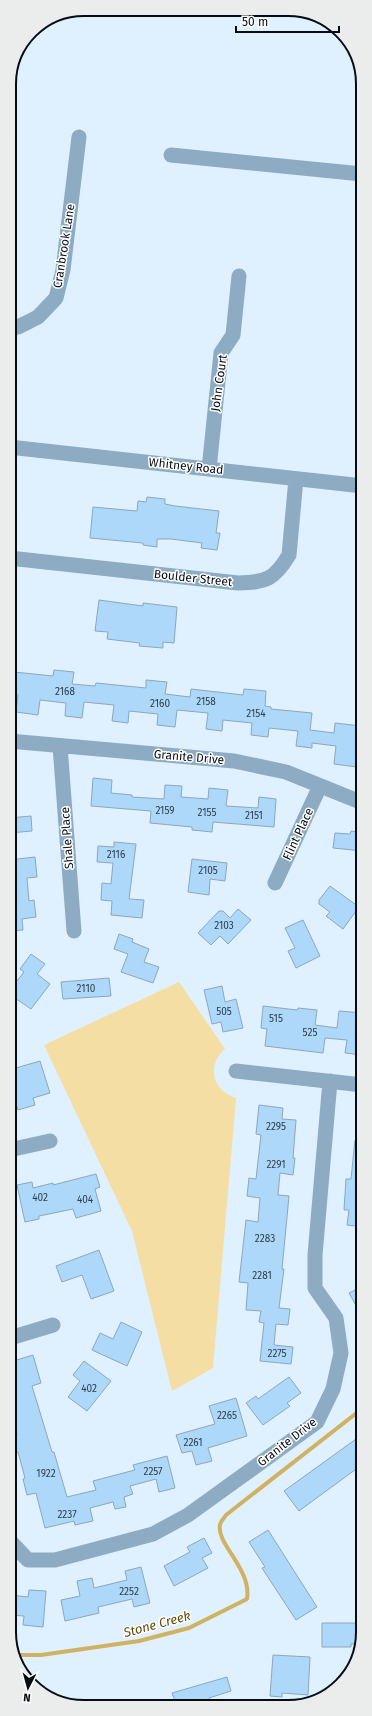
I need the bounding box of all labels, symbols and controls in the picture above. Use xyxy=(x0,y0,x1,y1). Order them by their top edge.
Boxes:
scale bar xyxy=(236,8,339,34)
text: 50 m xyxy=(242,15,268,29)
street label: Cranbrook Lane xyxy=(50,203,78,289)
street label: John Court xyxy=(208,353,230,412)
street label: Whitney Road xyxy=(148,455,224,477)
street label: Boulder Street xyxy=(153,567,234,589)
house number: 2168 xyxy=(55,686,75,698)
house number: 2158 xyxy=(196,696,216,708)
house number: 2160 xyxy=(150,698,170,710)
house number: 2154 xyxy=(246,708,266,720)
street label: Granite Drive xyxy=(153,747,225,767)
house number: 2159 xyxy=(155,805,175,817)
street label: Flint Place xyxy=(280,806,316,862)
street label: Shale Place xyxy=(58,807,76,869)
house number: 2155 xyxy=(198,807,217,819)
house number: 2151 xyxy=(245,810,263,822)
house number: 2116 xyxy=(107,849,125,861)
house number: 2105 xyxy=(198,865,218,877)
house number: 2103 xyxy=(214,920,234,932)
house number: 2110 xyxy=(77,983,96,995)
house number: 505 xyxy=(216,1006,232,1018)
house number: 515 xyxy=(269,1013,283,1025)
house number: 525 xyxy=(303,1027,317,1039)
house number: 2295 xyxy=(266,1121,286,1133)
house number: 2291 xyxy=(266,1159,286,1171)
house number: 402 xyxy=(32,1192,48,1204)
house number: 404 xyxy=(77,1194,94,1206)
house number: 2283 xyxy=(255,1233,275,1245)
house number: 2281 xyxy=(252,1270,272,1282)
house number: 2275 xyxy=(267,1348,287,1360)
house number: 402 xyxy=(81,1383,97,1395)
house number: 2265 xyxy=(217,1410,237,1422)
street label: Granite Drive xyxy=(255,1415,319,1469)
house number: 2261 xyxy=(183,1437,203,1449)
house number: 2257 xyxy=(143,1466,163,1478)
house number: 1922 xyxy=(36,1468,56,1480)
house number: 2237 xyxy=(57,1509,77,1521)
house number: 2252 xyxy=(119,1586,139,1598)
water label: Stone Creek xyxy=(121,1608,192,1640)
north arrow xyxy=(8,1668,48,1708)
text: N xyxy=(23,1691,31,1704)

